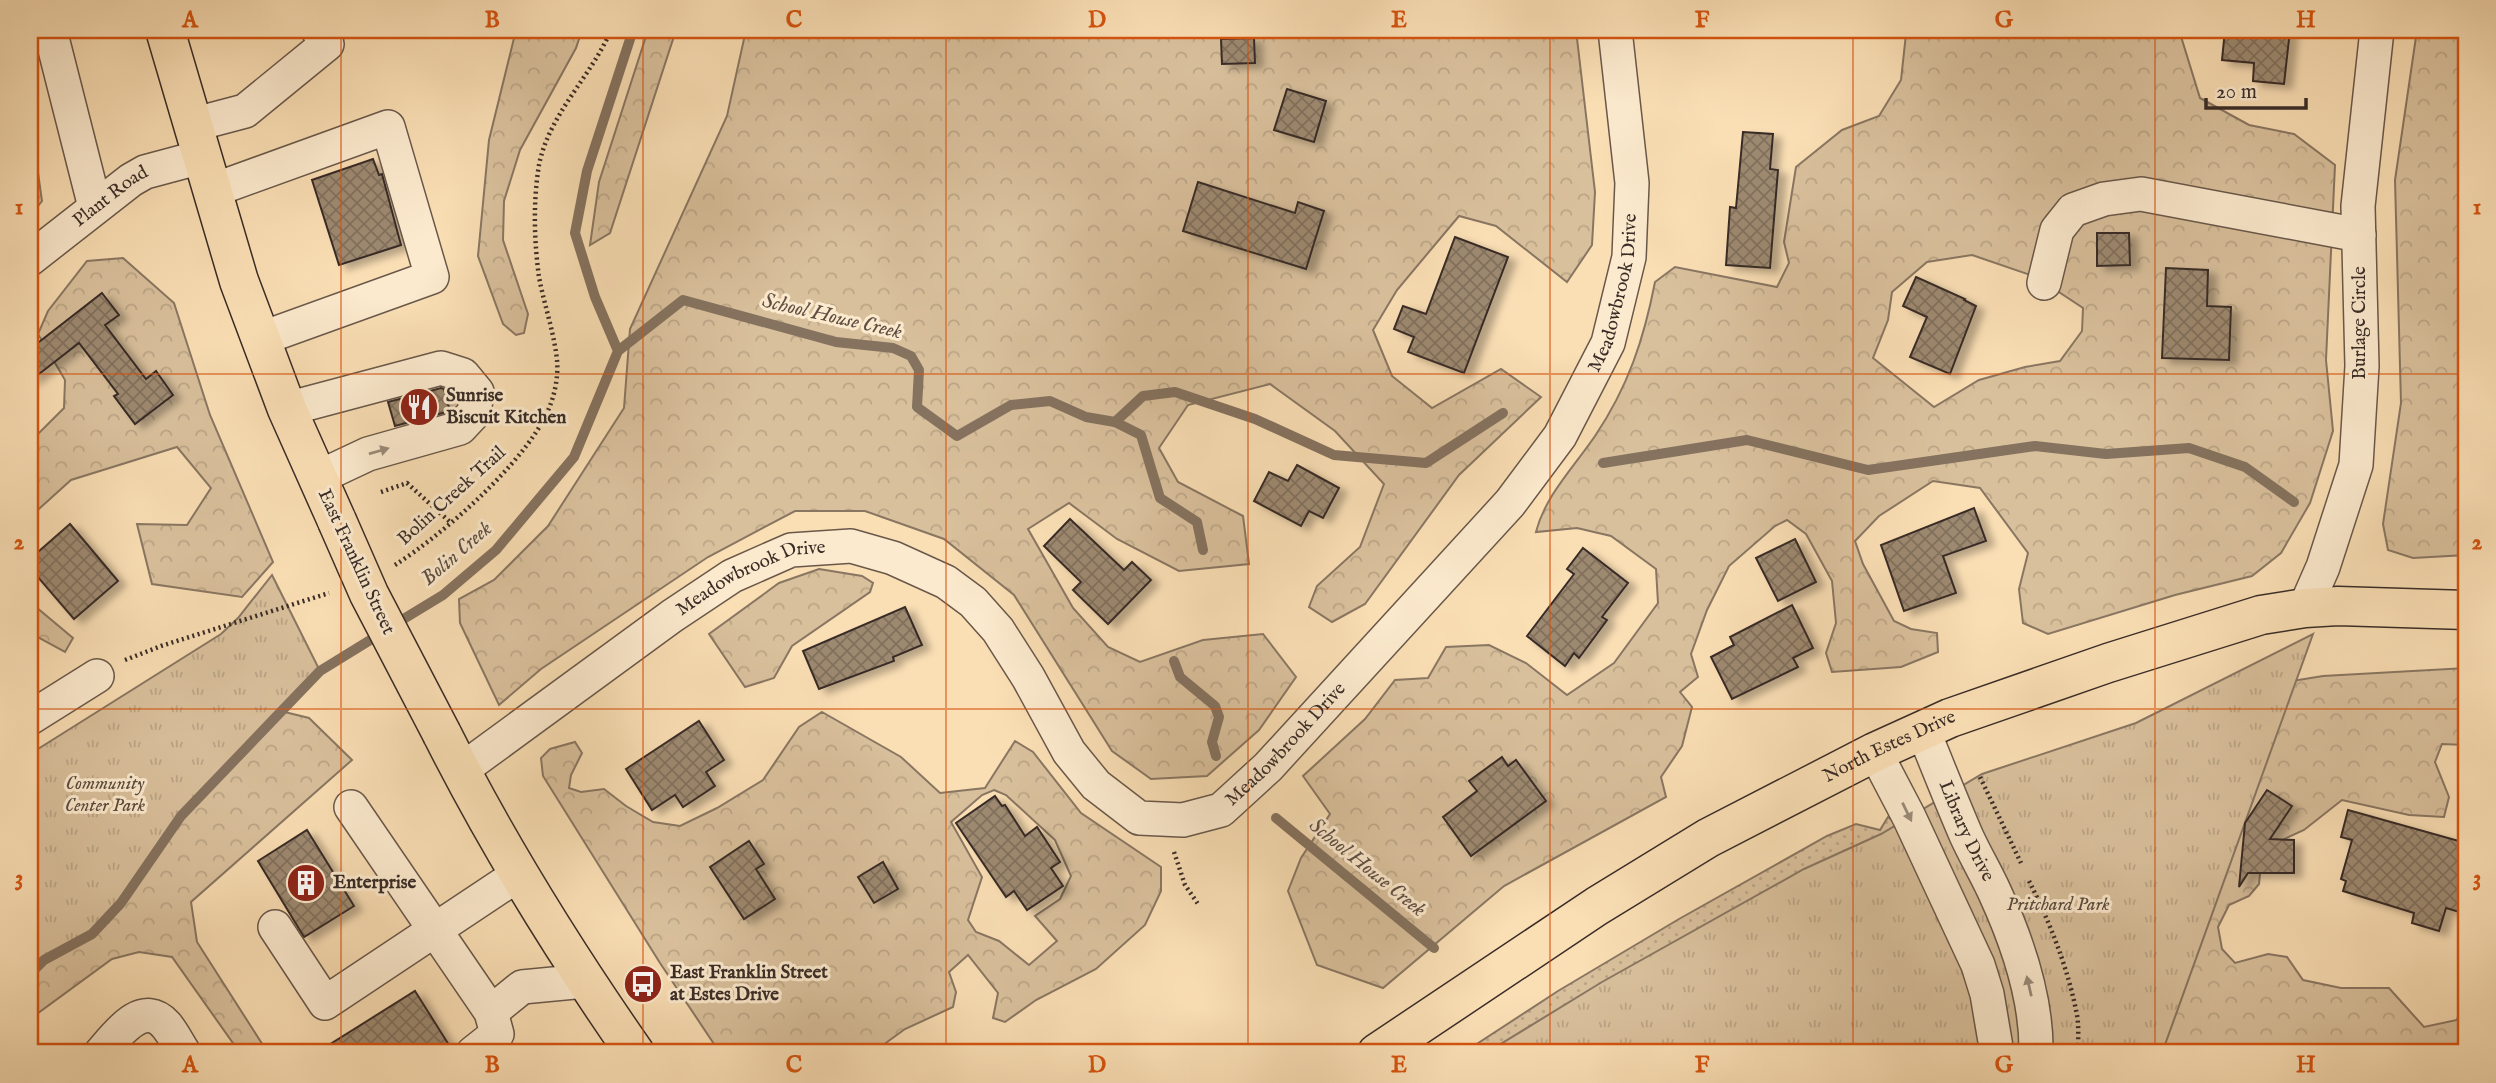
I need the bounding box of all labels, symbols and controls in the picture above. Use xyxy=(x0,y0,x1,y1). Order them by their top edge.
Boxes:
text: A xyxy=(181,6,199,35)
text: B xyxy=(484,6,500,35)
text: C xyxy=(786,6,803,35)
text: D xyxy=(1088,6,1106,35)
text: E xyxy=(1391,6,1407,35)
text: F xyxy=(1695,6,1710,35)
text: G xyxy=(1995,6,2014,35)
text: H xyxy=(2296,6,2316,35)
scale bar xyxy=(2206,66,2305,110)
text: 20 m xyxy=(2216,79,2257,106)
street label: Plant Road xyxy=(68,160,153,233)
text: 1 xyxy=(15,193,23,222)
text: 1 xyxy=(2473,193,2481,222)
street label: Meadowbrook Drive xyxy=(1583,213,1643,377)
street label: Burlage Circle xyxy=(2348,266,2372,380)
water label: School House Creek xyxy=(759,288,905,346)
place label: Sunrise Biscuit Kitchen xyxy=(446,384,566,430)
restaurant icon: Sunrise Biscuit Kitchen xyxy=(398,386,440,428)
street label: Bolin Creek Trail xyxy=(393,441,512,551)
one-way arrow xyxy=(369,446,390,456)
street label: East Franklin Street xyxy=(312,485,400,639)
water label: Bolin Creek xyxy=(416,515,499,592)
text: 2 xyxy=(14,528,25,557)
text: 2 xyxy=(2472,528,2483,557)
street label: Meadowbrook Drive xyxy=(672,536,827,622)
street label: Meadowbrook Drive xyxy=(1221,677,1352,812)
street label: North Estes Drive xyxy=(1819,705,1959,789)
park label: Community Center Park xyxy=(65,772,146,818)
street label: Library Drive xyxy=(1933,777,2000,886)
one-way arrow xyxy=(1901,802,1912,822)
water label: School House Creek xyxy=(1303,813,1431,924)
building icon: Enterprise xyxy=(285,862,327,904)
text: 3 xyxy=(15,864,23,893)
text: 3 xyxy=(2473,864,2481,893)
place label: Enterprise xyxy=(333,871,416,895)
park label: Pritchard Park xyxy=(2006,893,2110,917)
place label: East Franklin Street at Estes Drive xyxy=(670,961,828,1007)
bus stop icon: East Franklin Street at Estes Drive xyxy=(622,963,664,1005)
one-way arrow xyxy=(2023,975,2034,997)
text: A xyxy=(181,1051,199,1080)
text: B xyxy=(484,1051,500,1080)
text: C xyxy=(786,1051,803,1080)
text: D xyxy=(1088,1051,1106,1080)
text: E xyxy=(1391,1051,1407,1080)
text: F xyxy=(1695,1051,1710,1080)
text: G xyxy=(1995,1051,2014,1080)
text: H xyxy=(2296,1051,2316,1080)

